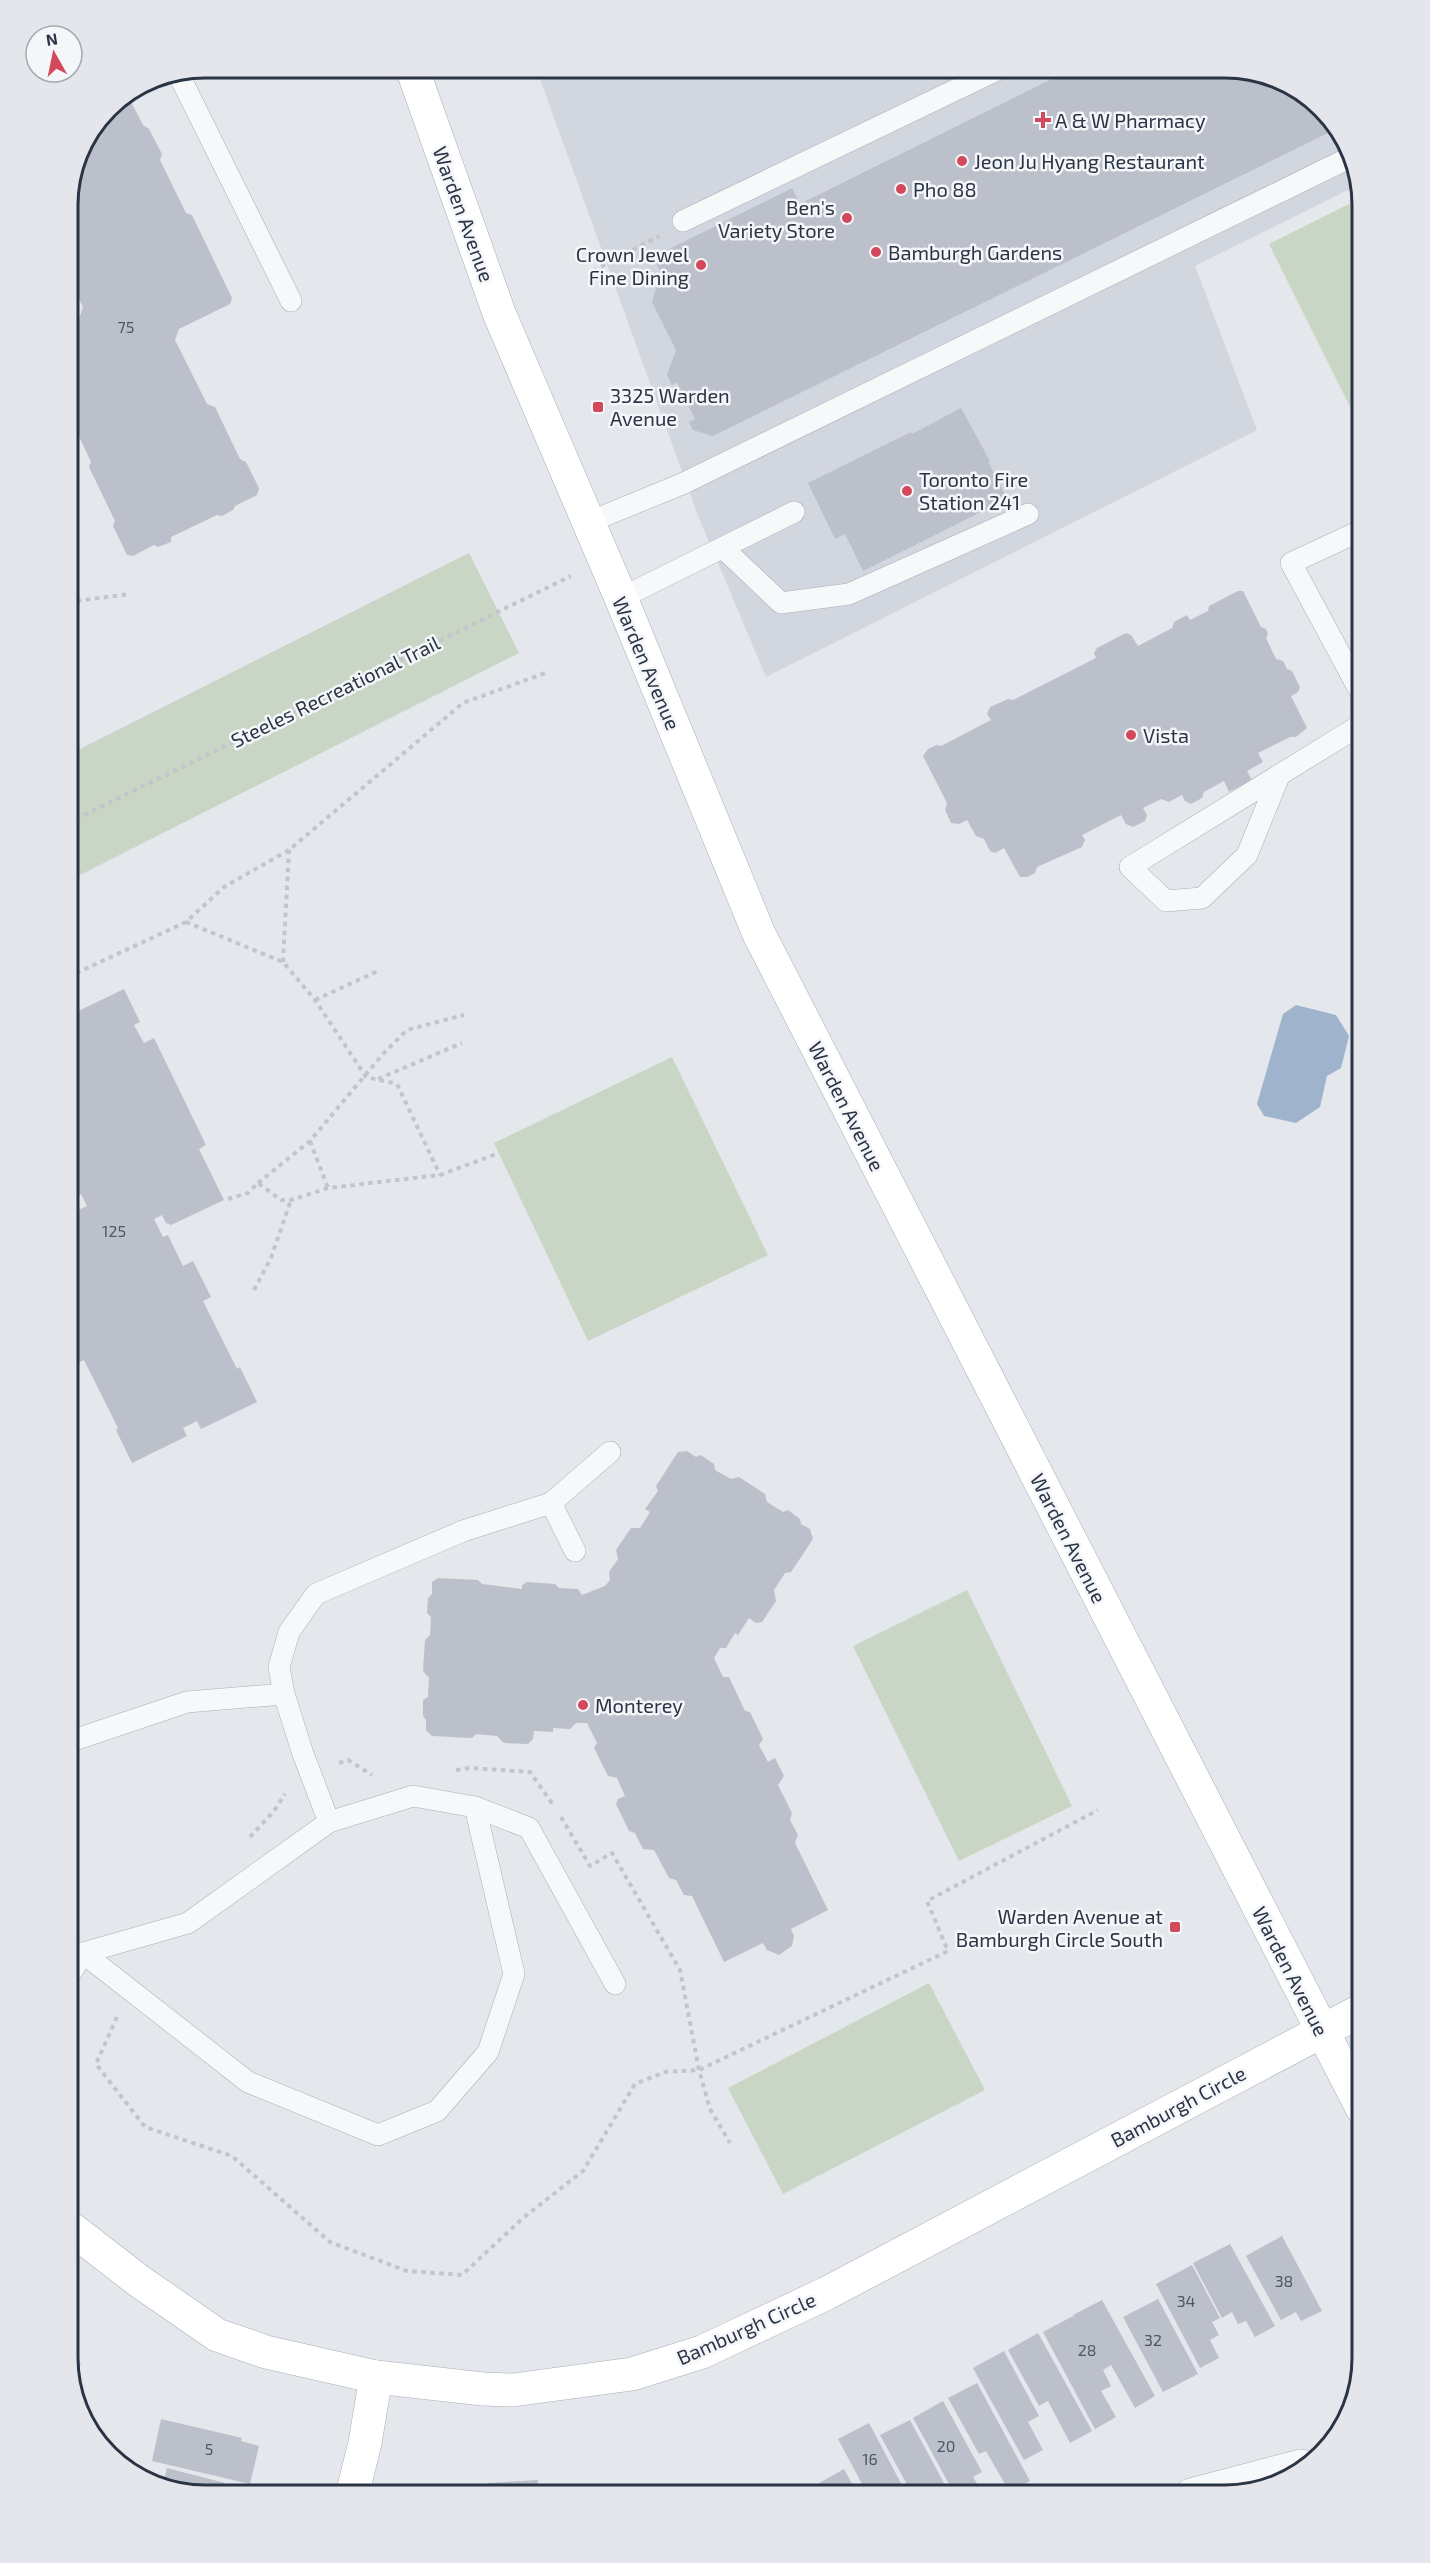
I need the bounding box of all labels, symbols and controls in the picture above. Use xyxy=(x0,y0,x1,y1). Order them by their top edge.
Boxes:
north arrow xyxy=(24,24,84,84)
text: N xyxy=(44,28,59,49)
place label: A & W Pharmacy xyxy=(1055,108,1206,132)
marker: A & W Pharmacy xyxy=(1036,113,1050,127)
street label: Warden Avenue xyxy=(428,143,500,285)
place label: Jeon Ju Hyang Restaurant xyxy=(974,149,1205,173)
marker: Jeon Ju Hyang Restaurant xyxy=(955,154,969,168)
place label: Pho 88 xyxy=(913,177,977,201)
marker: Pho 88 xyxy=(894,182,908,196)
place label: Ben's Variety Store xyxy=(718,195,835,242)
marker: Ben's Variety Store xyxy=(840,211,854,225)
place label: Bamburgh Gardens xyxy=(888,240,1062,264)
place label: Crown Jewel Fine Dining xyxy=(576,242,689,289)
marker: Bamburgh Gardens xyxy=(869,245,883,259)
marker: Crown Jewel Fine Dining xyxy=(694,258,708,272)
house number: 75 xyxy=(118,317,134,336)
place label: 3325 Warden Avenue xyxy=(610,383,730,430)
marker: 3325 Warden Avenue xyxy=(591,400,605,414)
place label: Toronto Fire Station 241 xyxy=(919,467,1028,514)
marker: Toronto Fire Station 241 xyxy=(900,484,914,498)
street label: Warden Avenue xyxy=(608,593,686,733)
street label: Steeles Recreational Trail xyxy=(227,630,443,752)
place label: Vista xyxy=(1143,723,1189,747)
marker: Vista xyxy=(1124,728,1138,742)
street label: Warden Avenue xyxy=(804,1037,890,1175)
house number: 125 xyxy=(102,1221,126,1240)
street label: Warden Avenue xyxy=(1026,1469,1112,1607)
place label: Monterey xyxy=(595,1693,683,1717)
marker: Monterey xyxy=(576,1698,590,1712)
street label: Warden Avenue xyxy=(1248,1902,1334,2040)
place label: Warden Avenue at Bamburgh Circle South xyxy=(956,1904,1163,1951)
marker: Warden Avenue at Bamburgh Circle South xyxy=(1168,1920,1182,1934)
street label: Bamburgh Circle xyxy=(1106,2060,1250,2152)
house number: 38 xyxy=(1275,2271,1293,2290)
street label: Bamburgh Circle xyxy=(673,2287,819,2369)
house number: 34 xyxy=(1177,2291,1196,2310)
house number: 32 xyxy=(1144,2330,1162,2349)
house number: 28 xyxy=(1078,2340,1096,2359)
house number: 20 xyxy=(937,2436,955,2455)
house number: 5 xyxy=(205,2439,213,2458)
house number: 16 xyxy=(862,2449,878,2468)

